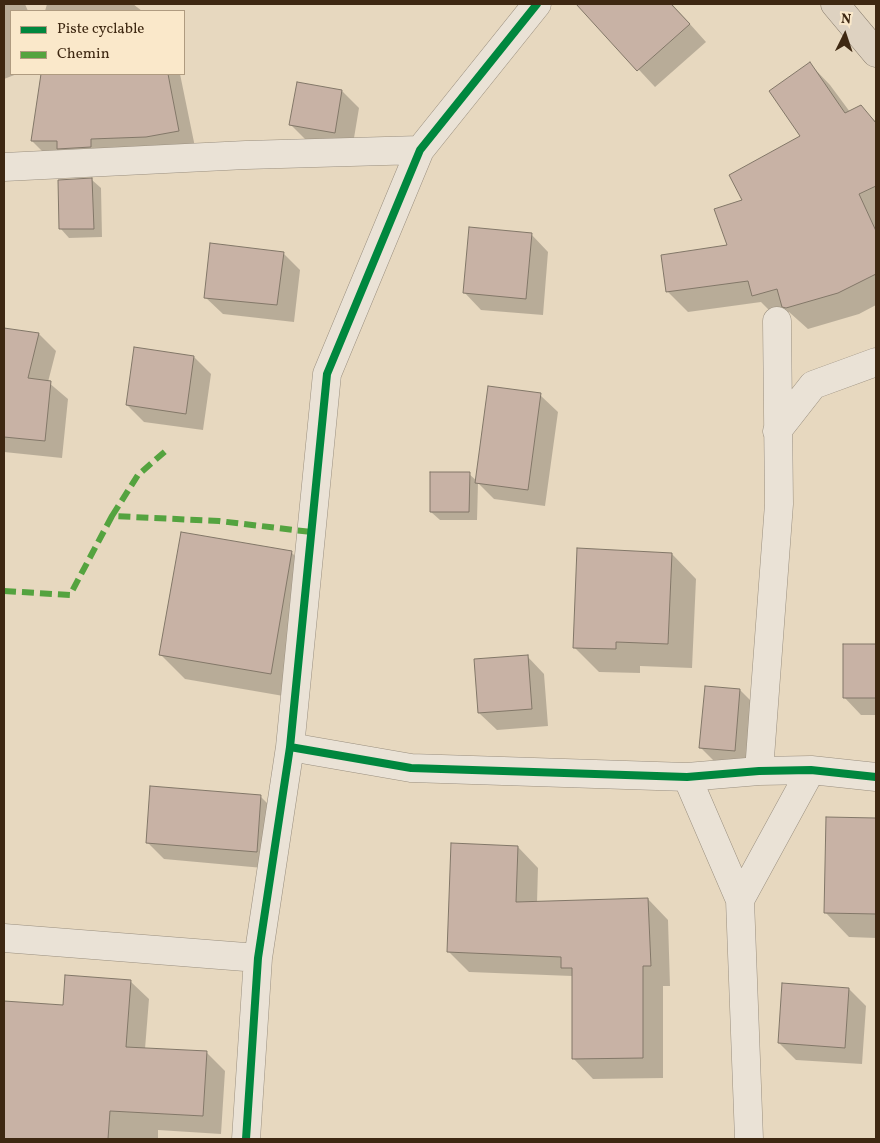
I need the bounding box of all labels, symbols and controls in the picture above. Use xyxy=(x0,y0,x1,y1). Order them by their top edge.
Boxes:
legend xyxy=(10,10,185,75)
north arrow xyxy=(820,10,870,60)
text: N xyxy=(840,10,852,29)
text: Piste cyclable xyxy=(57,19,144,40)
text: Chemin xyxy=(57,44,110,65)

